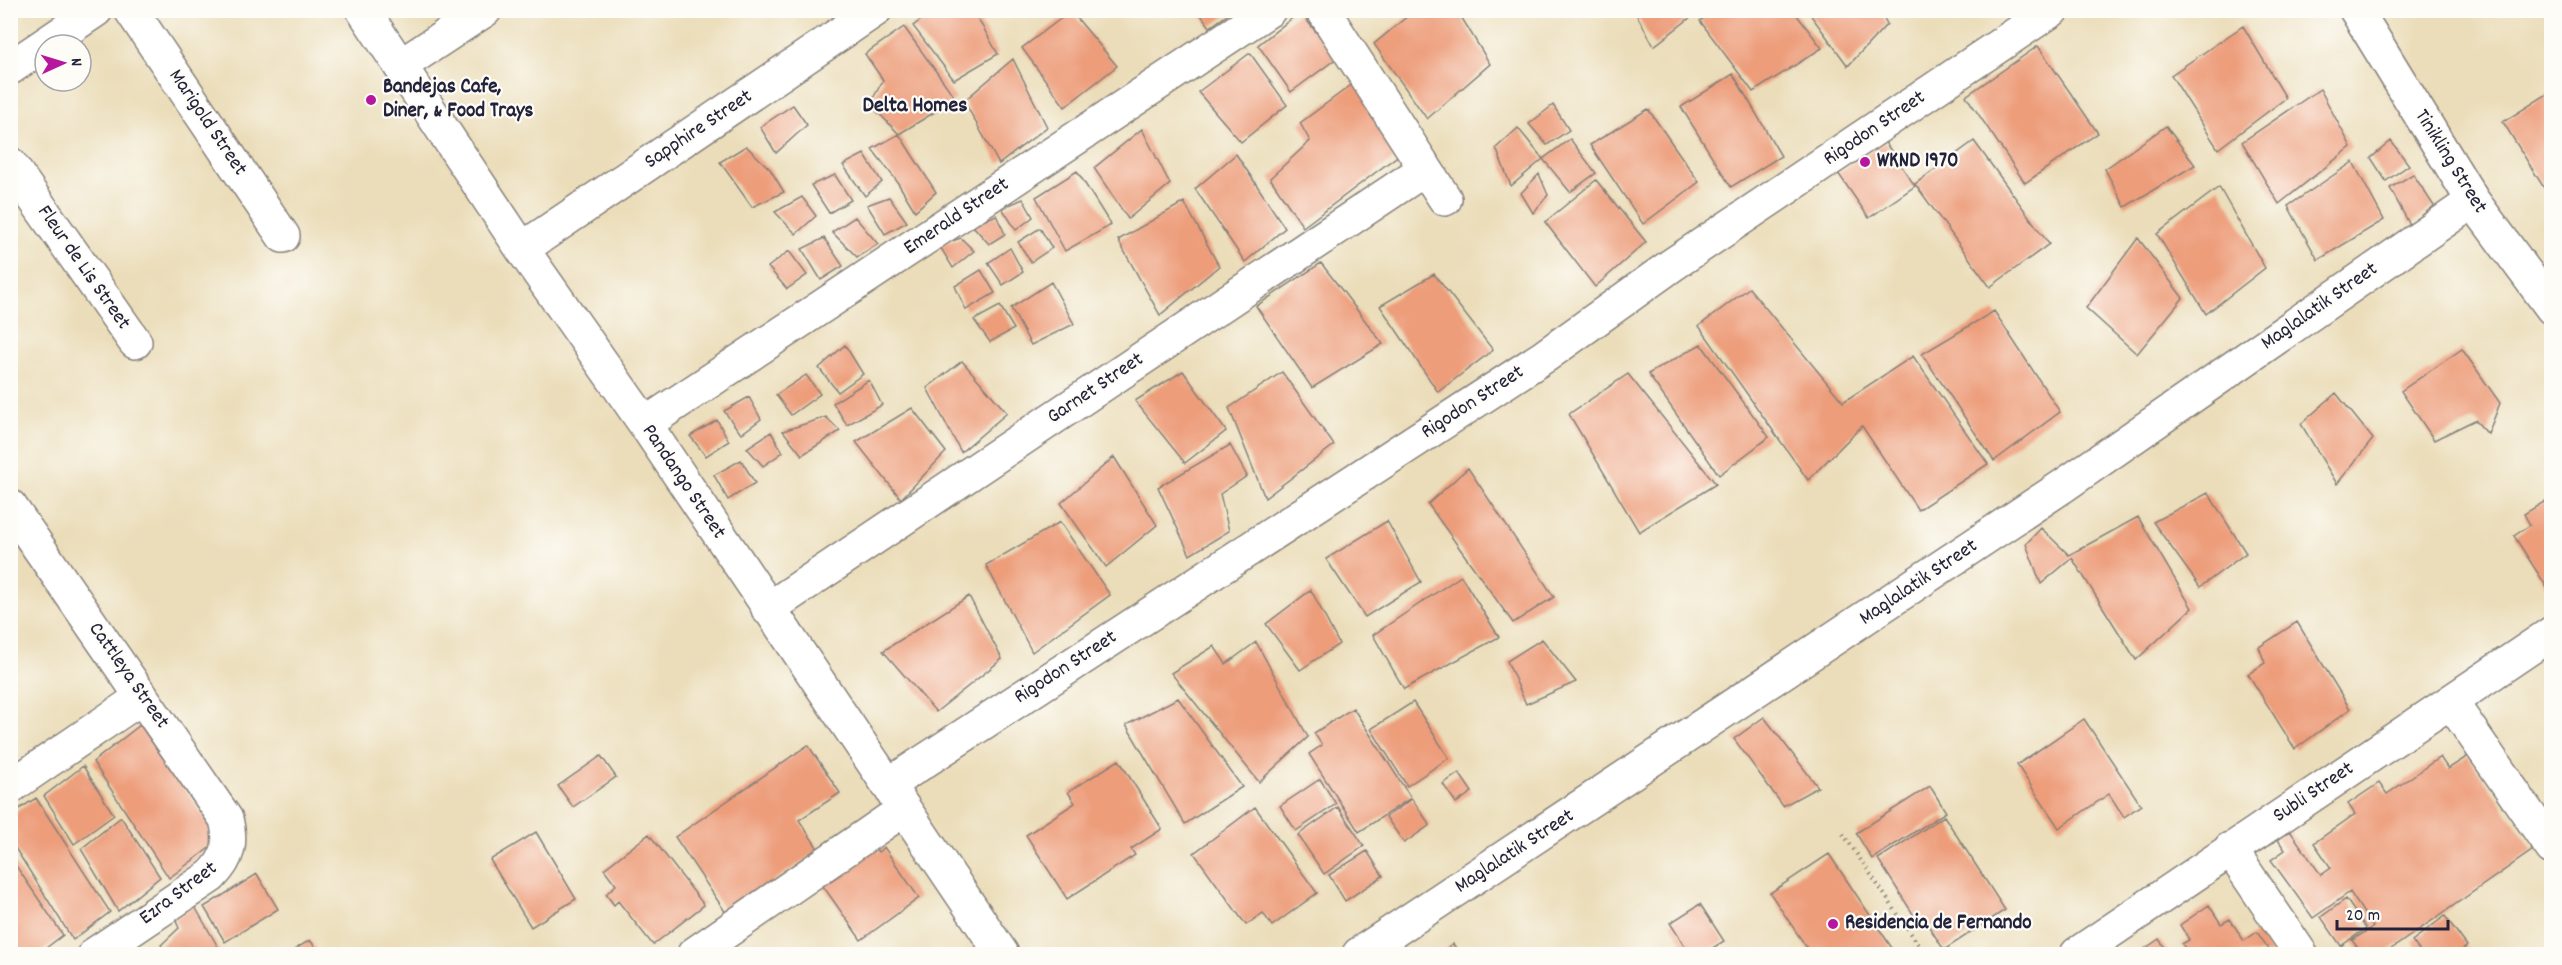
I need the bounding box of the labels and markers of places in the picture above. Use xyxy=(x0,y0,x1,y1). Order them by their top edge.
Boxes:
place label: Bandejas Cafe, Diner, & Food Trays xyxy=(383,73,534,127)
marker: Bandejas Cafe, Diner, & Food Trays xyxy=(364,93,378,107)
place label: WKND 1970 xyxy=(1877,147,1958,177)
marker: WKND 1970 xyxy=(1858,155,1872,169)
place label: Residencia de Fernando xyxy=(1845,909,2032,939)
marker: Residencia de Fernando xyxy=(1826,917,1840,931)

